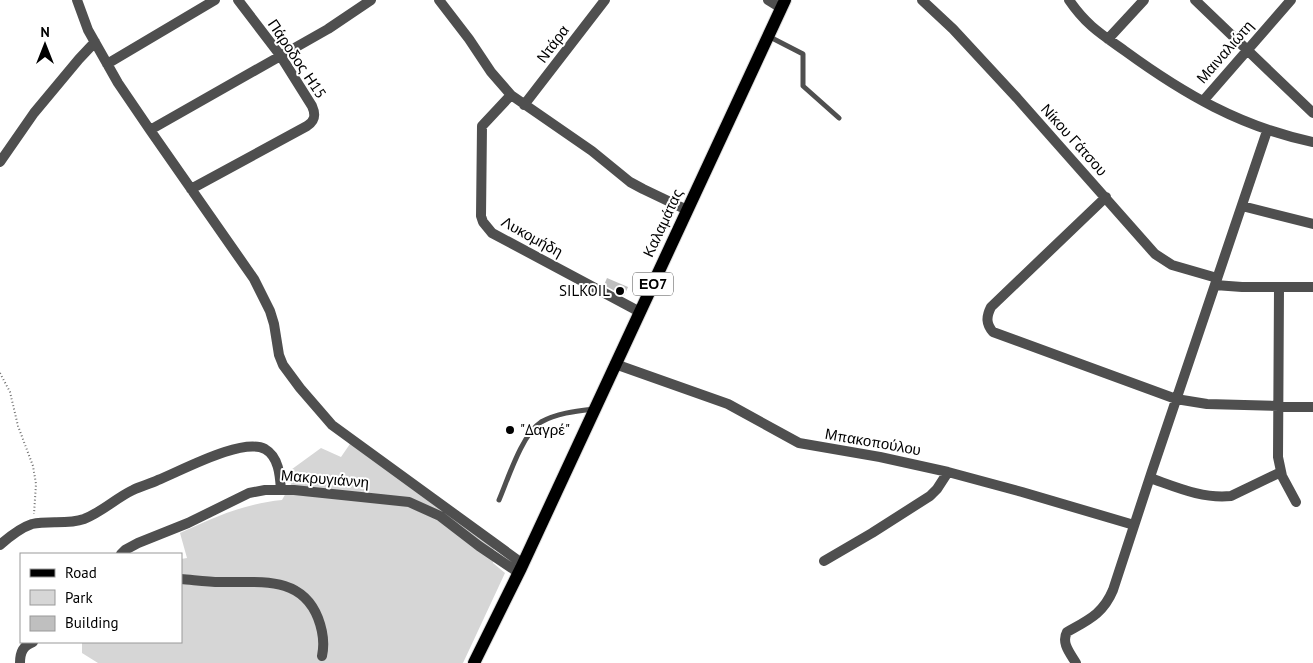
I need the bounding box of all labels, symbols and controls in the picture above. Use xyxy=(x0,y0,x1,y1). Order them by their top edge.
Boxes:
street label: Πάροδος Η15 xyxy=(264,15,331,102)
street label: Μαιναλιώτη xyxy=(1192,16,1257,87)
north arrow xyxy=(20,20,70,70)
street label: Ντάρα xyxy=(532,21,573,66)
text: N xyxy=(40,23,50,41)
street label: Νίκου Γάτσου xyxy=(1037,100,1112,180)
street label: Καλαμάτας xyxy=(639,186,687,260)
street label: Λυκομήδη xyxy=(498,212,566,261)
road number: ΕΟ7 xyxy=(633,272,673,296)
place label: SILKOIL xyxy=(559,281,610,300)
marker: SILKOIL xyxy=(614,285,626,297)
place label: "Δαγρέ" xyxy=(520,420,570,439)
marker: "Δαγρέ" xyxy=(504,424,516,436)
street label: Μπακοπούλου xyxy=(824,424,923,459)
street label: Μακρυγιάννη xyxy=(280,465,370,492)
legend xyxy=(20,553,182,643)
text: Road xyxy=(65,563,97,582)
text: Park xyxy=(65,588,93,607)
text: Building xyxy=(65,613,119,632)

